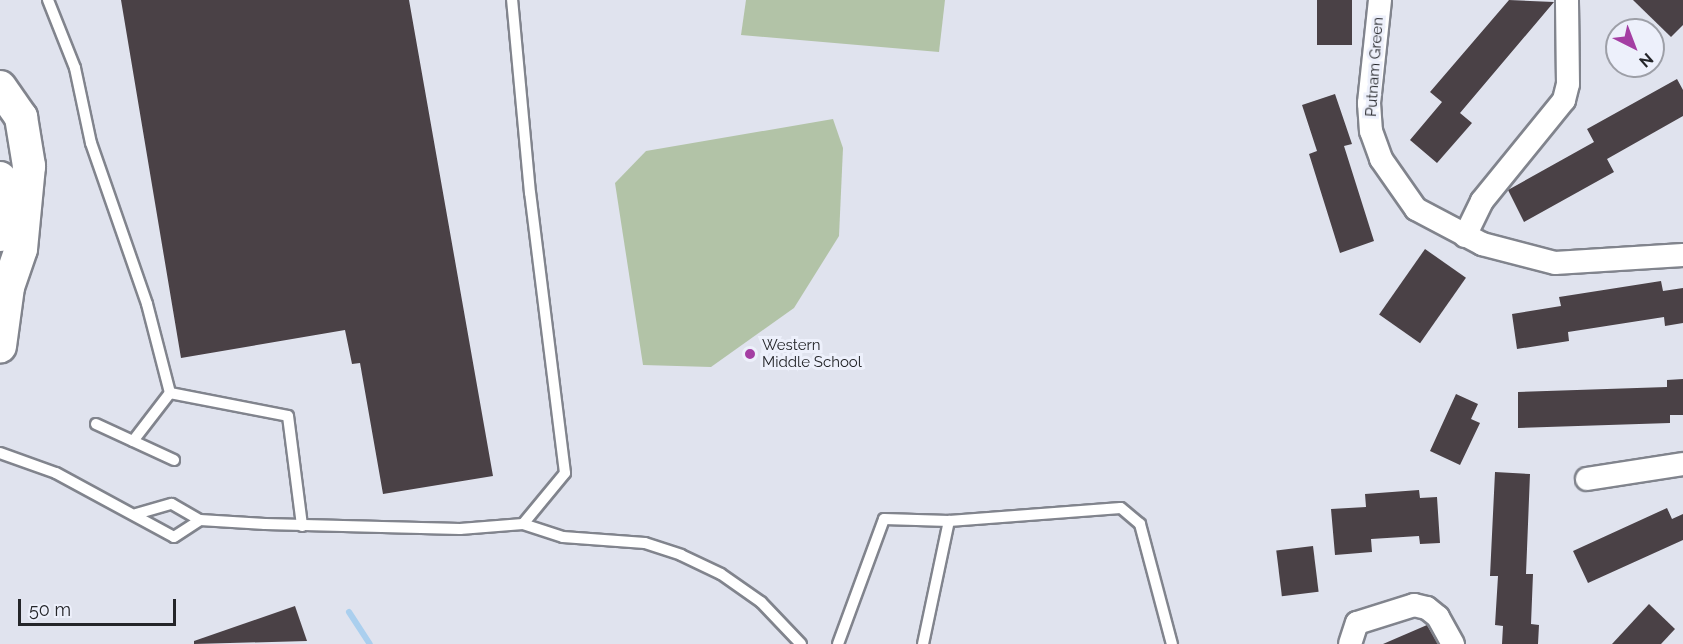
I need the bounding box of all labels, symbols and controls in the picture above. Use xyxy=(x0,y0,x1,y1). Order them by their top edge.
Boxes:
street label: Putnam Green xyxy=(1363,17,1387,117)
north arrow xyxy=(1605,18,1665,78)
text: N xyxy=(1635,49,1657,71)
place label: Western Middle School xyxy=(762,336,862,371)
marker: Western Middle School xyxy=(743,347,757,361)
scale bar xyxy=(21,587,178,625)
text: 50 m xyxy=(29,599,71,620)

